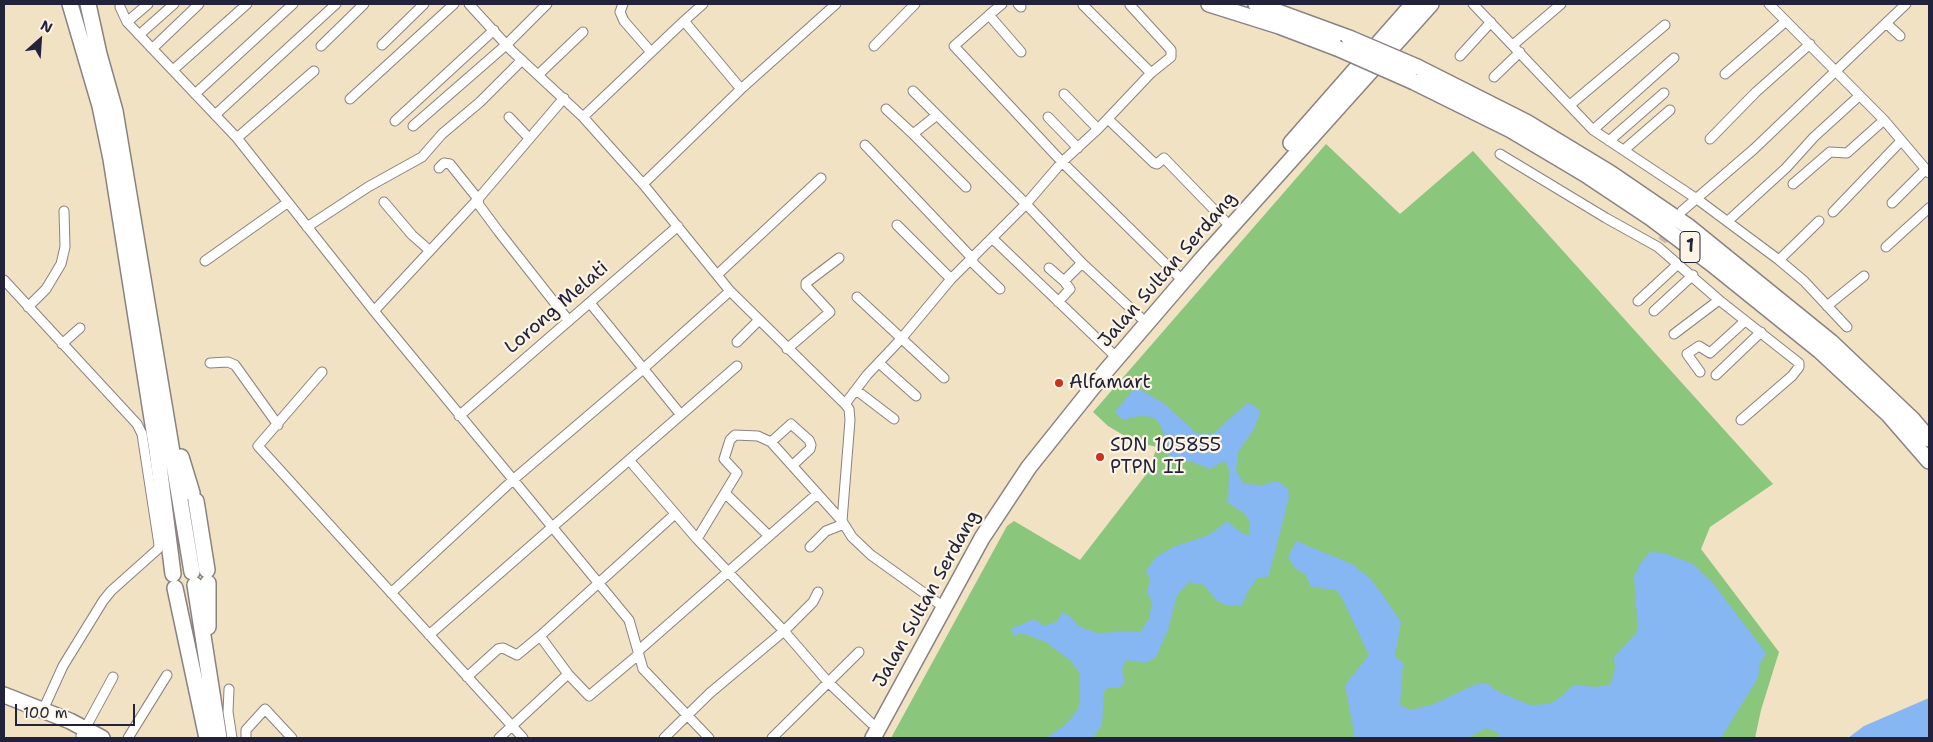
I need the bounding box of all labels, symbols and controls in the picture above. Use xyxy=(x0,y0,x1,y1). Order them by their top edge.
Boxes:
north arrow xyxy=(15,15,65,65)
text: N xyxy=(38,16,56,37)
street label: Jalan Sultan Serdang xyxy=(1094,187,1242,353)
road number: 1 xyxy=(1680,232,1700,262)
street label: Lorong Melati xyxy=(501,257,613,359)
place label: Alfamart xyxy=(1069,372,1151,394)
marker: Alfamart xyxy=(1053,377,1065,389)
place label: SDN 105855 PTPN II xyxy=(1110,435,1221,479)
marker: SDN 105855 PTPN II xyxy=(1094,451,1106,463)
street label: Jalan Sultan Serdang xyxy=(869,506,985,692)
scale bar xyxy=(18,694,138,726)
text: 100 m xyxy=(23,703,68,723)

